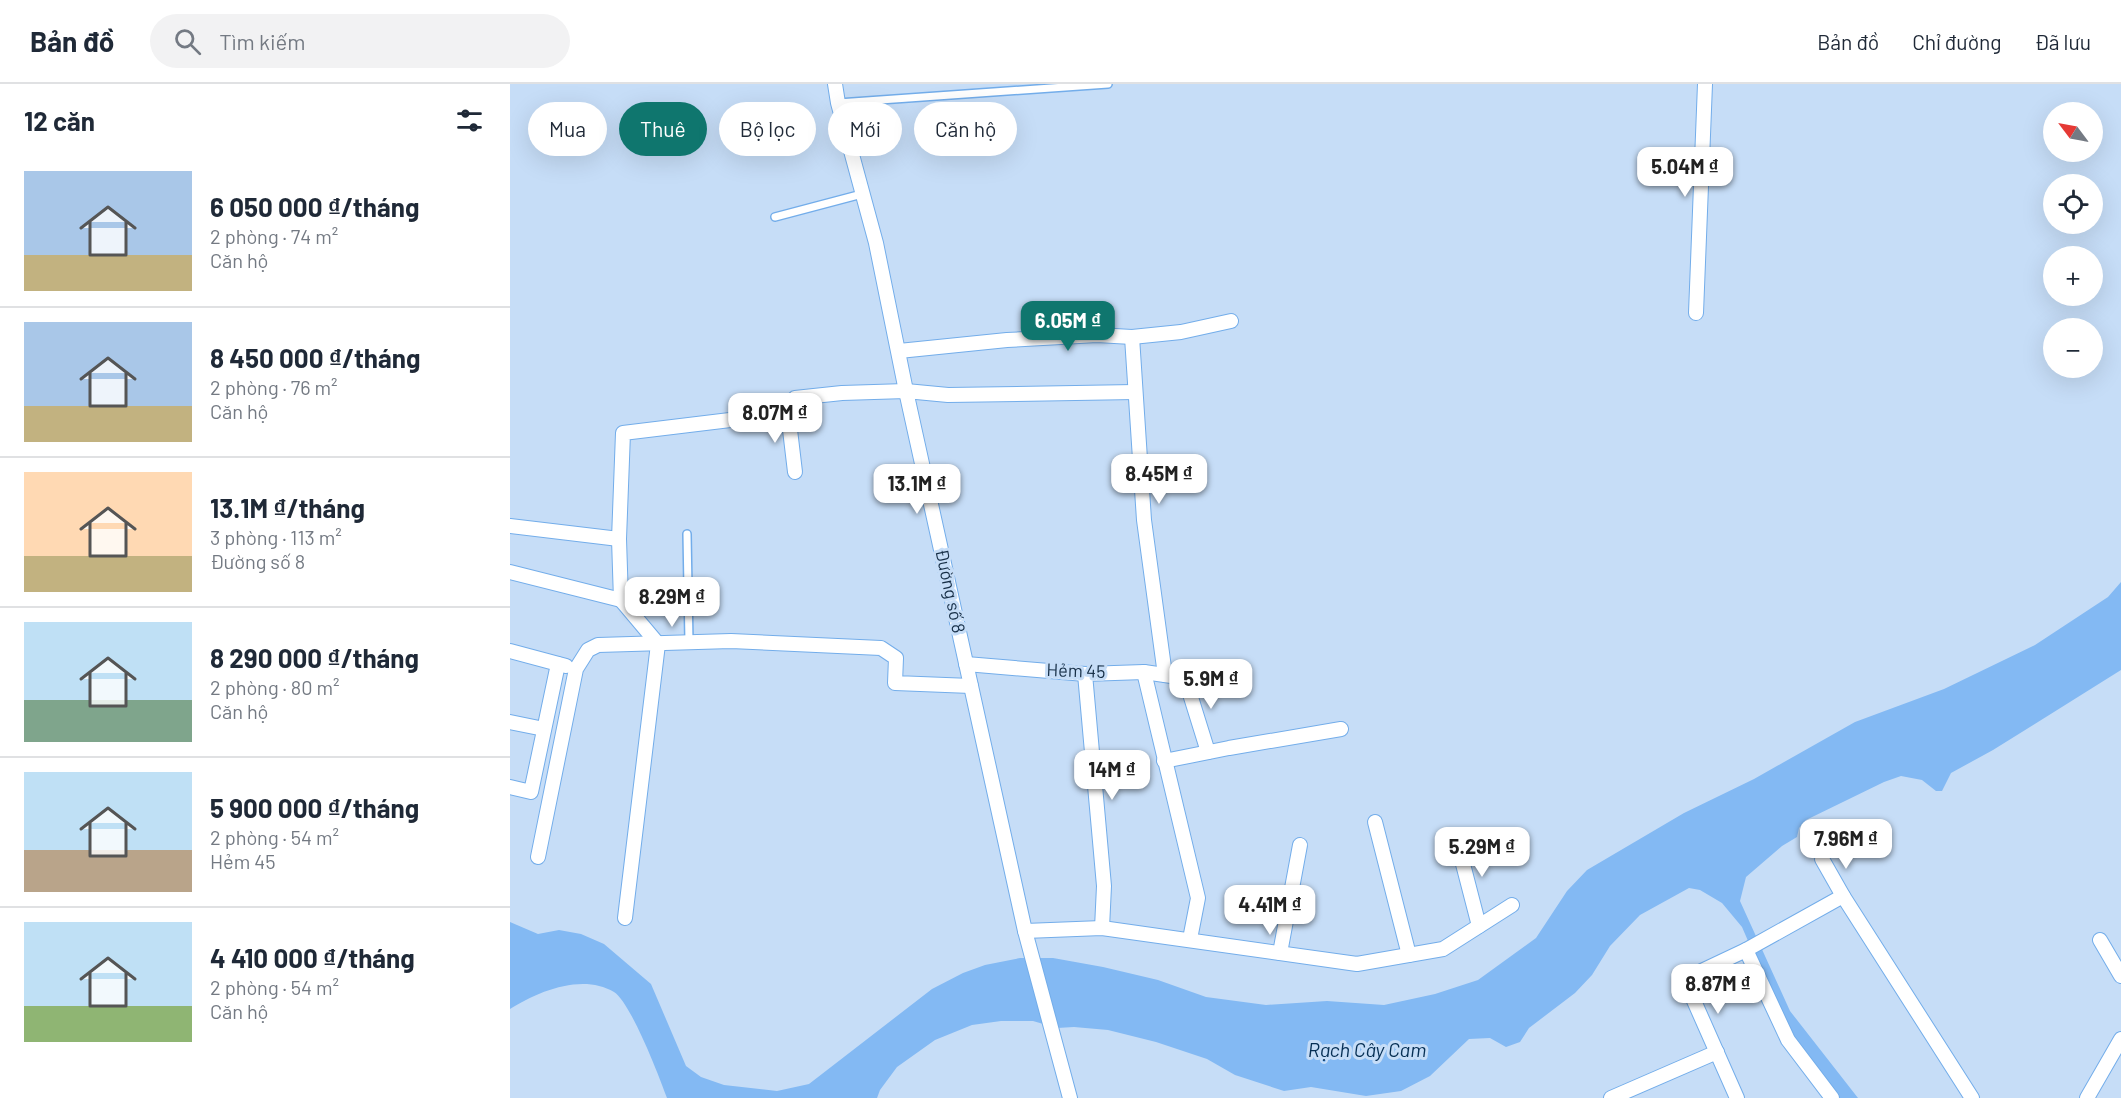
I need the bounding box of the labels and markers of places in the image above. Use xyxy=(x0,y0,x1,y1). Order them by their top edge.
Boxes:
pin: 5.04M ₫ xyxy=(1630,147,1740,198)
pin: 6.05M ₫ xyxy=(1013,301,1123,352)
pin: 8.07M ₫ xyxy=(720,393,830,444)
pin: 8.45M ₫ xyxy=(1104,454,1214,505)
pin: 13.1M ₫ xyxy=(862,464,972,515)
pin: 8.29M ₫ xyxy=(617,577,727,628)
pin: 5.9M ₫ xyxy=(1162,659,1260,710)
pin: 14M ₫ xyxy=(1070,750,1154,801)
pin: 7.96M ₫ xyxy=(1791,819,1901,870)
pin: 5.29M ₫ xyxy=(1427,827,1537,878)
pin: 4.41M ₫ xyxy=(1215,885,1325,936)
pin: 8.87M ₫ xyxy=(1663,964,1773,1015)

